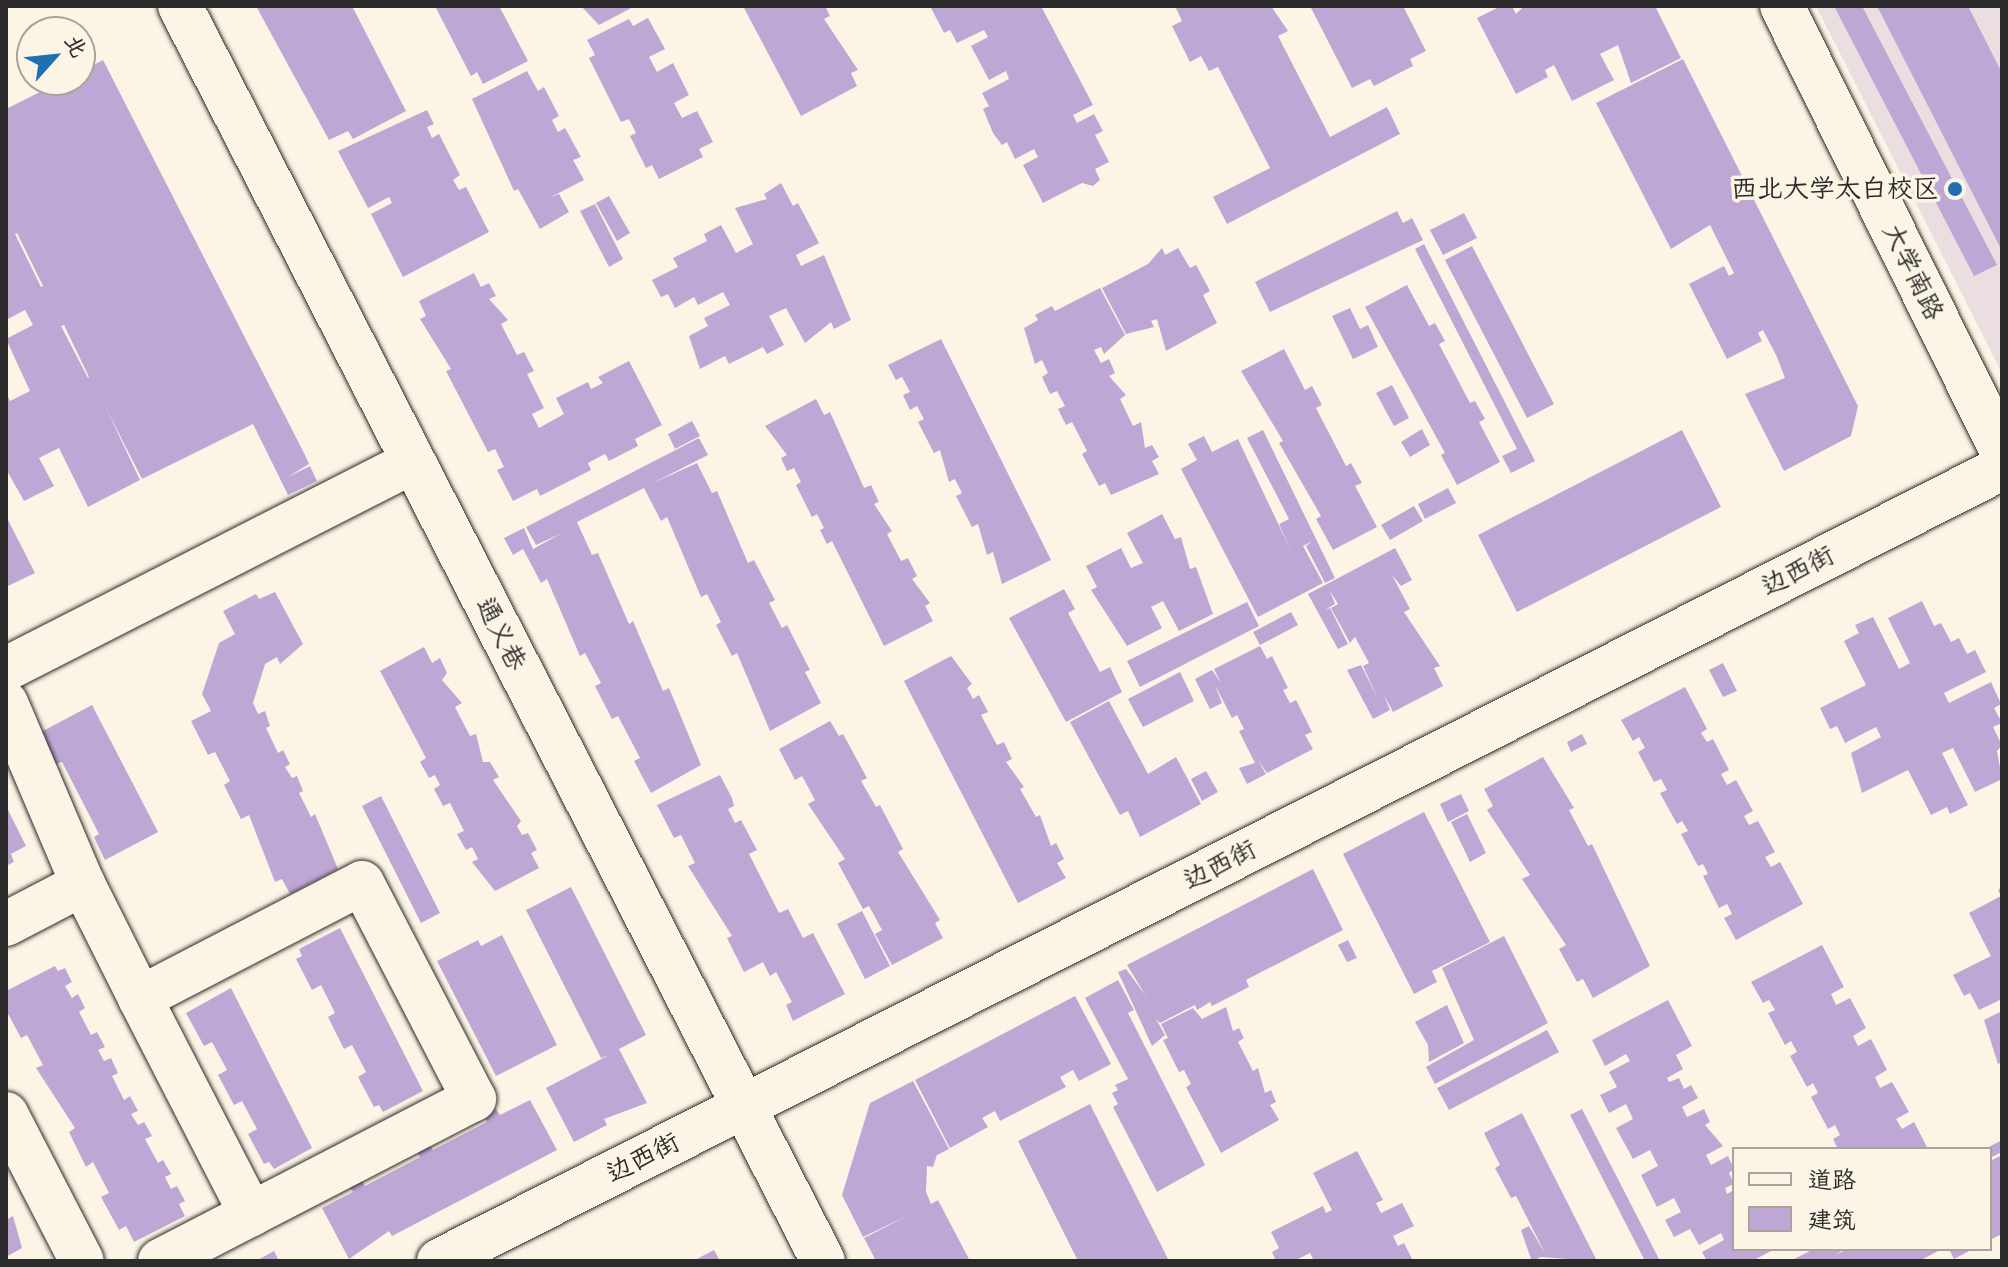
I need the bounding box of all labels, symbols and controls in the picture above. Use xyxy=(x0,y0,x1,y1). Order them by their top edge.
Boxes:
north arrow xyxy=(16,16,96,96)
text: 北 xyxy=(59,30,93,62)
place label: 西北大学太白校区 xyxy=(1731,173,1939,205)
marker: 西北大学太白校区 xyxy=(1946,180,1964,198)
street label: 大学南路 xyxy=(1876,218,1950,326)
street label: 边西街 xyxy=(1756,539,1840,603)
street label: 通义巷 xyxy=(469,592,533,676)
street label: 边西街 xyxy=(1178,833,1262,897)
street label: 边西街 xyxy=(601,1126,685,1190)
legend xyxy=(1732,1147,1992,1251)
text: 道路 xyxy=(1808,1165,1856,1194)
text: 建筑 xyxy=(1808,1205,1856,1234)

